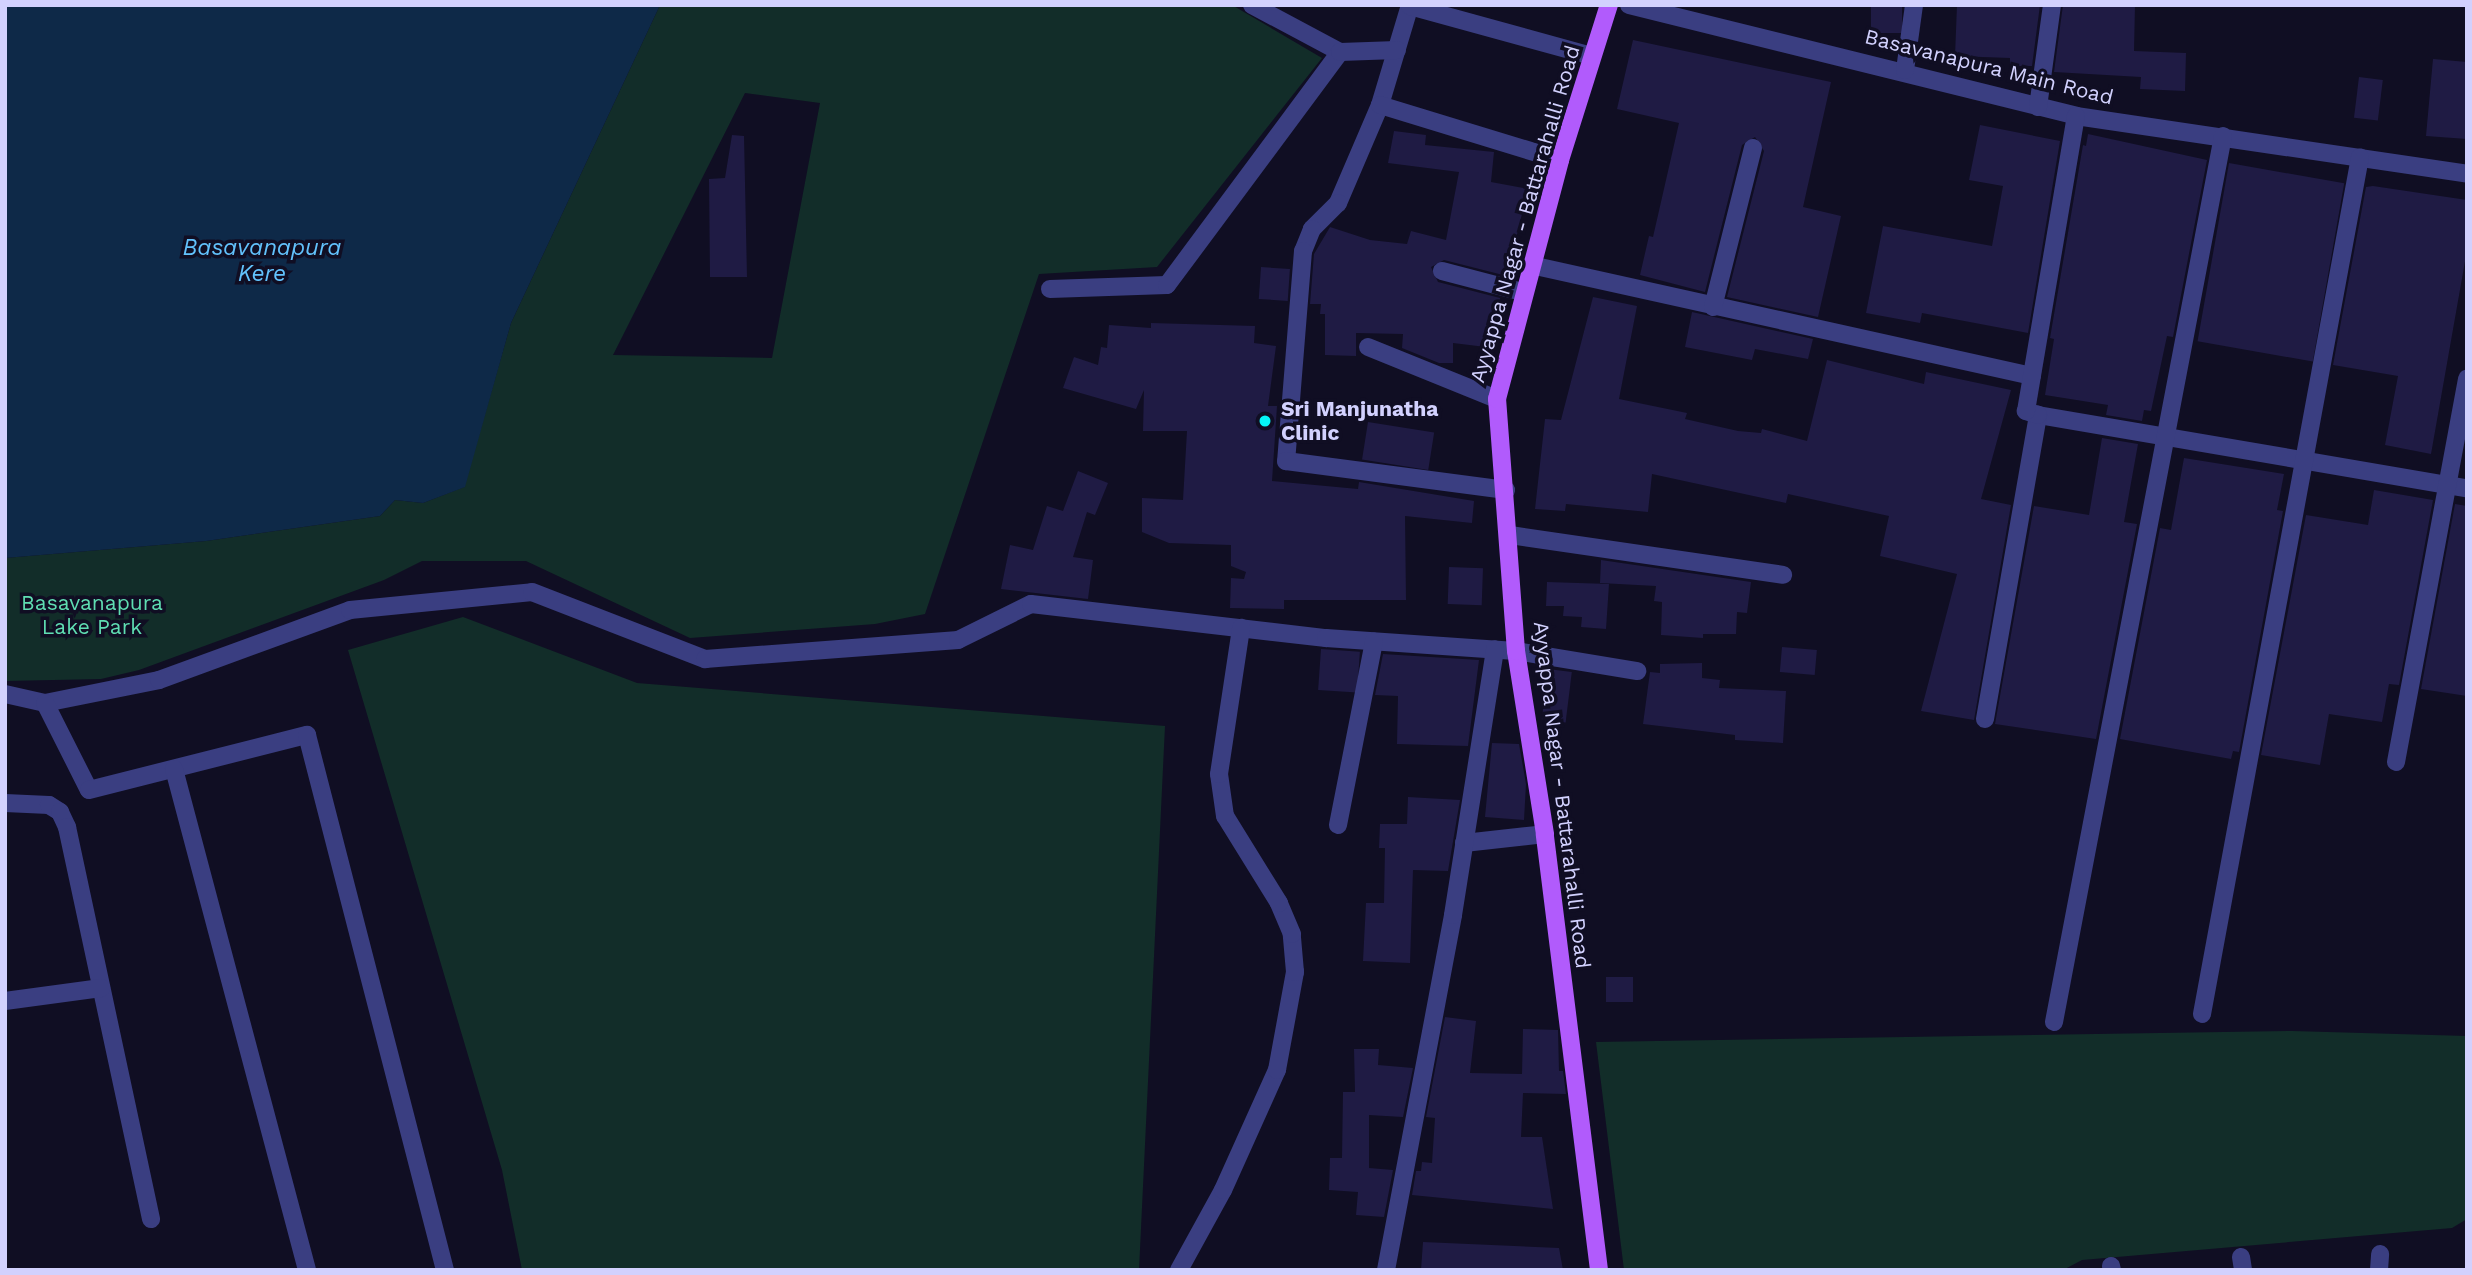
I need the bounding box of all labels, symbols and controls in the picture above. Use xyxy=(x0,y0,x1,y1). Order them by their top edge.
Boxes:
street label: Basavanapura Main Road xyxy=(1862,24,2116,110)
street label: Ayyappa Nagar - Battarahalli Road xyxy=(1465,42,1585,386)
water label: Basavanapura Kere xyxy=(182,234,342,288)
place label: Sri Manjunatha Clinic xyxy=(1281,396,1438,446)
marker: Sri Manjunatha Clinic xyxy=(1255,411,1275,431)
park label: Basavanapura Lake Park xyxy=(21,590,163,640)
street label: Ayyappa Nagar - Battarahalli Road xyxy=(1528,619,1596,971)

